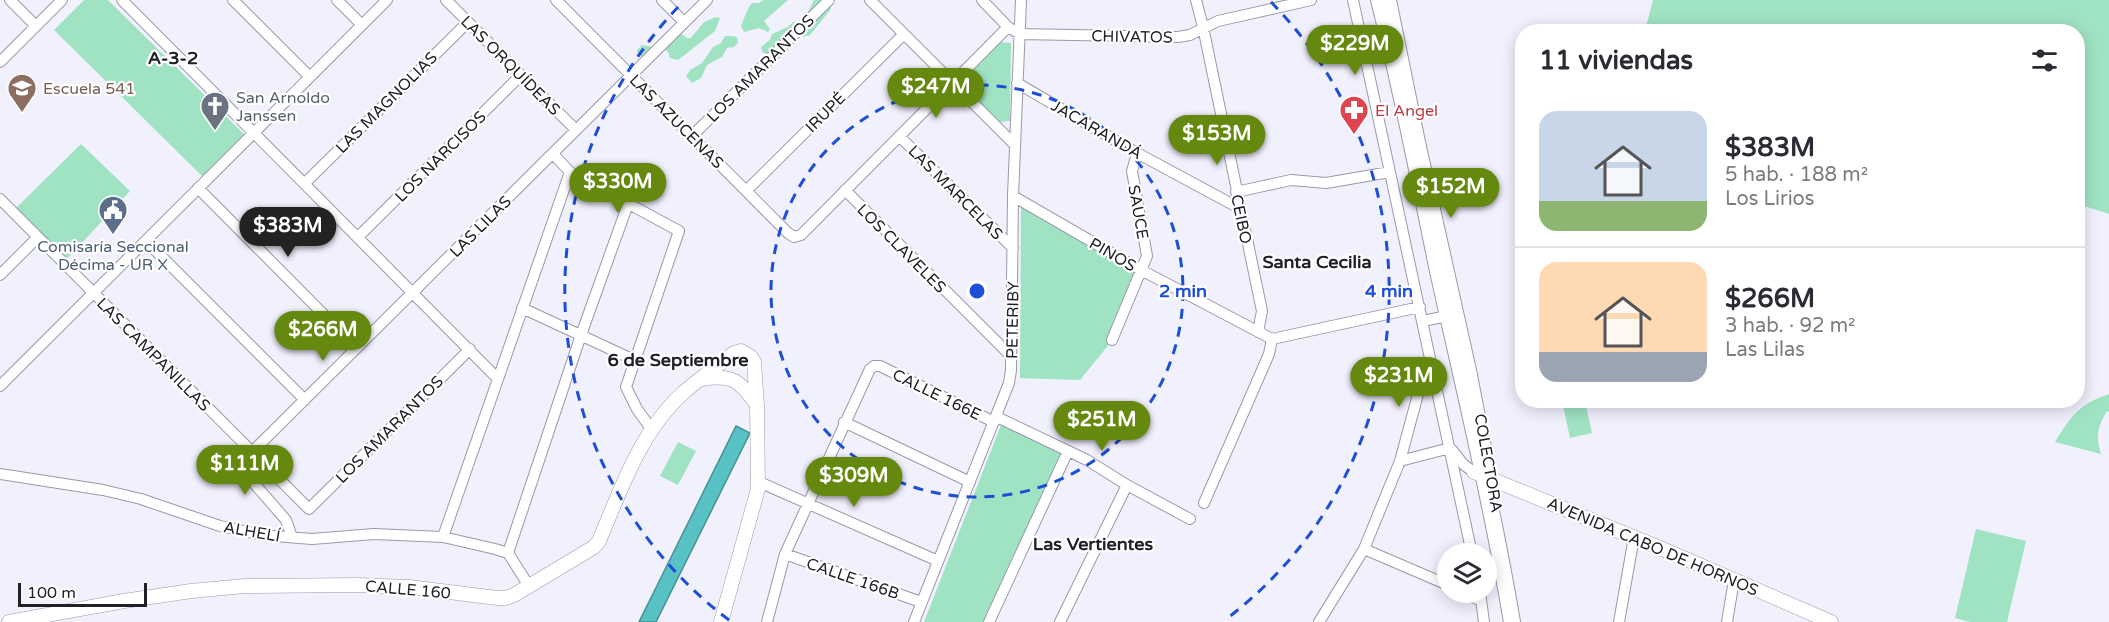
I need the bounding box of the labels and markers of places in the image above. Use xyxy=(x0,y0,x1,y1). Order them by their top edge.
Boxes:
pin: $229M xyxy=(1313,25,1397,76)
pin: $247M xyxy=(894,68,978,119)
school or university icon: Escuela 541 xyxy=(6,72,38,114)
place label: Escuela 541 xyxy=(43,79,135,99)
place label: San Arnoldo Janssen xyxy=(236,88,330,126)
church icon: San Arnoldo Janssen xyxy=(199,90,231,132)
pharmacy icon: El Angel xyxy=(1338,94,1370,136)
place label: El Angel xyxy=(1375,101,1438,121)
pin: $153M xyxy=(1175,115,1259,166)
pin: $330M xyxy=(576,163,660,214)
pin: $152M xyxy=(1409,168,1493,219)
public building icon: Comisaría Seccional Décima - UR X xyxy=(97,194,129,236)
pin: $383M xyxy=(246,207,330,258)
place label: Comisaría Seccional Décima - UR X xyxy=(37,237,189,275)
centre of rings xyxy=(967,281,987,301)
pin: $266M xyxy=(281,311,365,362)
pin: $231M xyxy=(1357,357,1441,408)
pin: $251M xyxy=(1060,401,1144,452)
pin: $111M xyxy=(203,445,287,496)
pin: $309M xyxy=(812,457,896,508)

